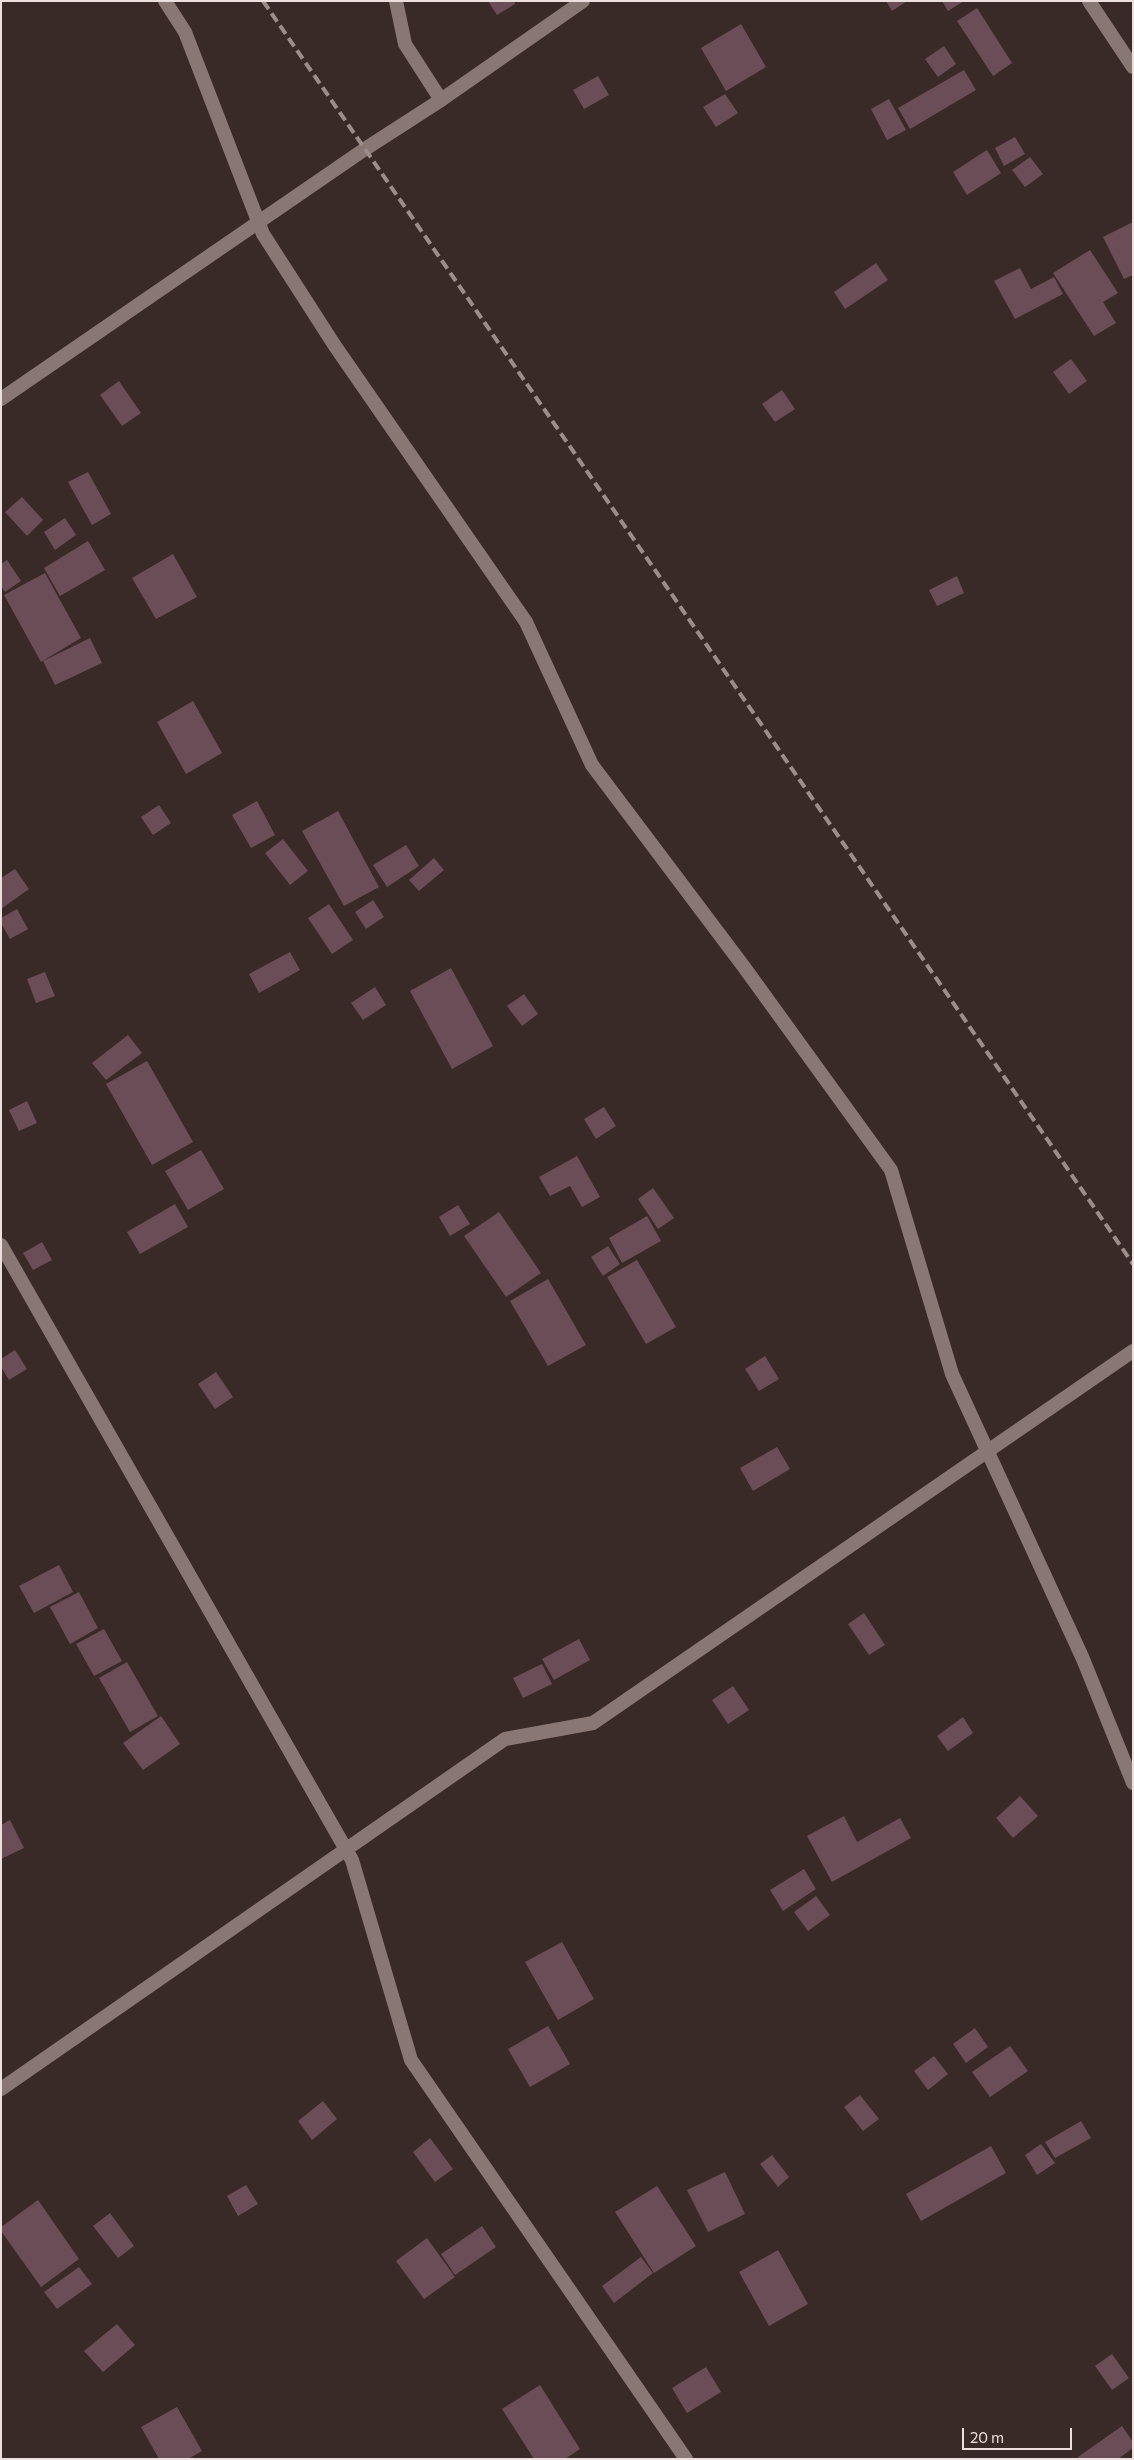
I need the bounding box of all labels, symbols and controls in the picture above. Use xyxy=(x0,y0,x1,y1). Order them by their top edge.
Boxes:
scale bar xyxy=(964,2418,1074,2450)
text: 20 m xyxy=(970,2428,1004,2446)

